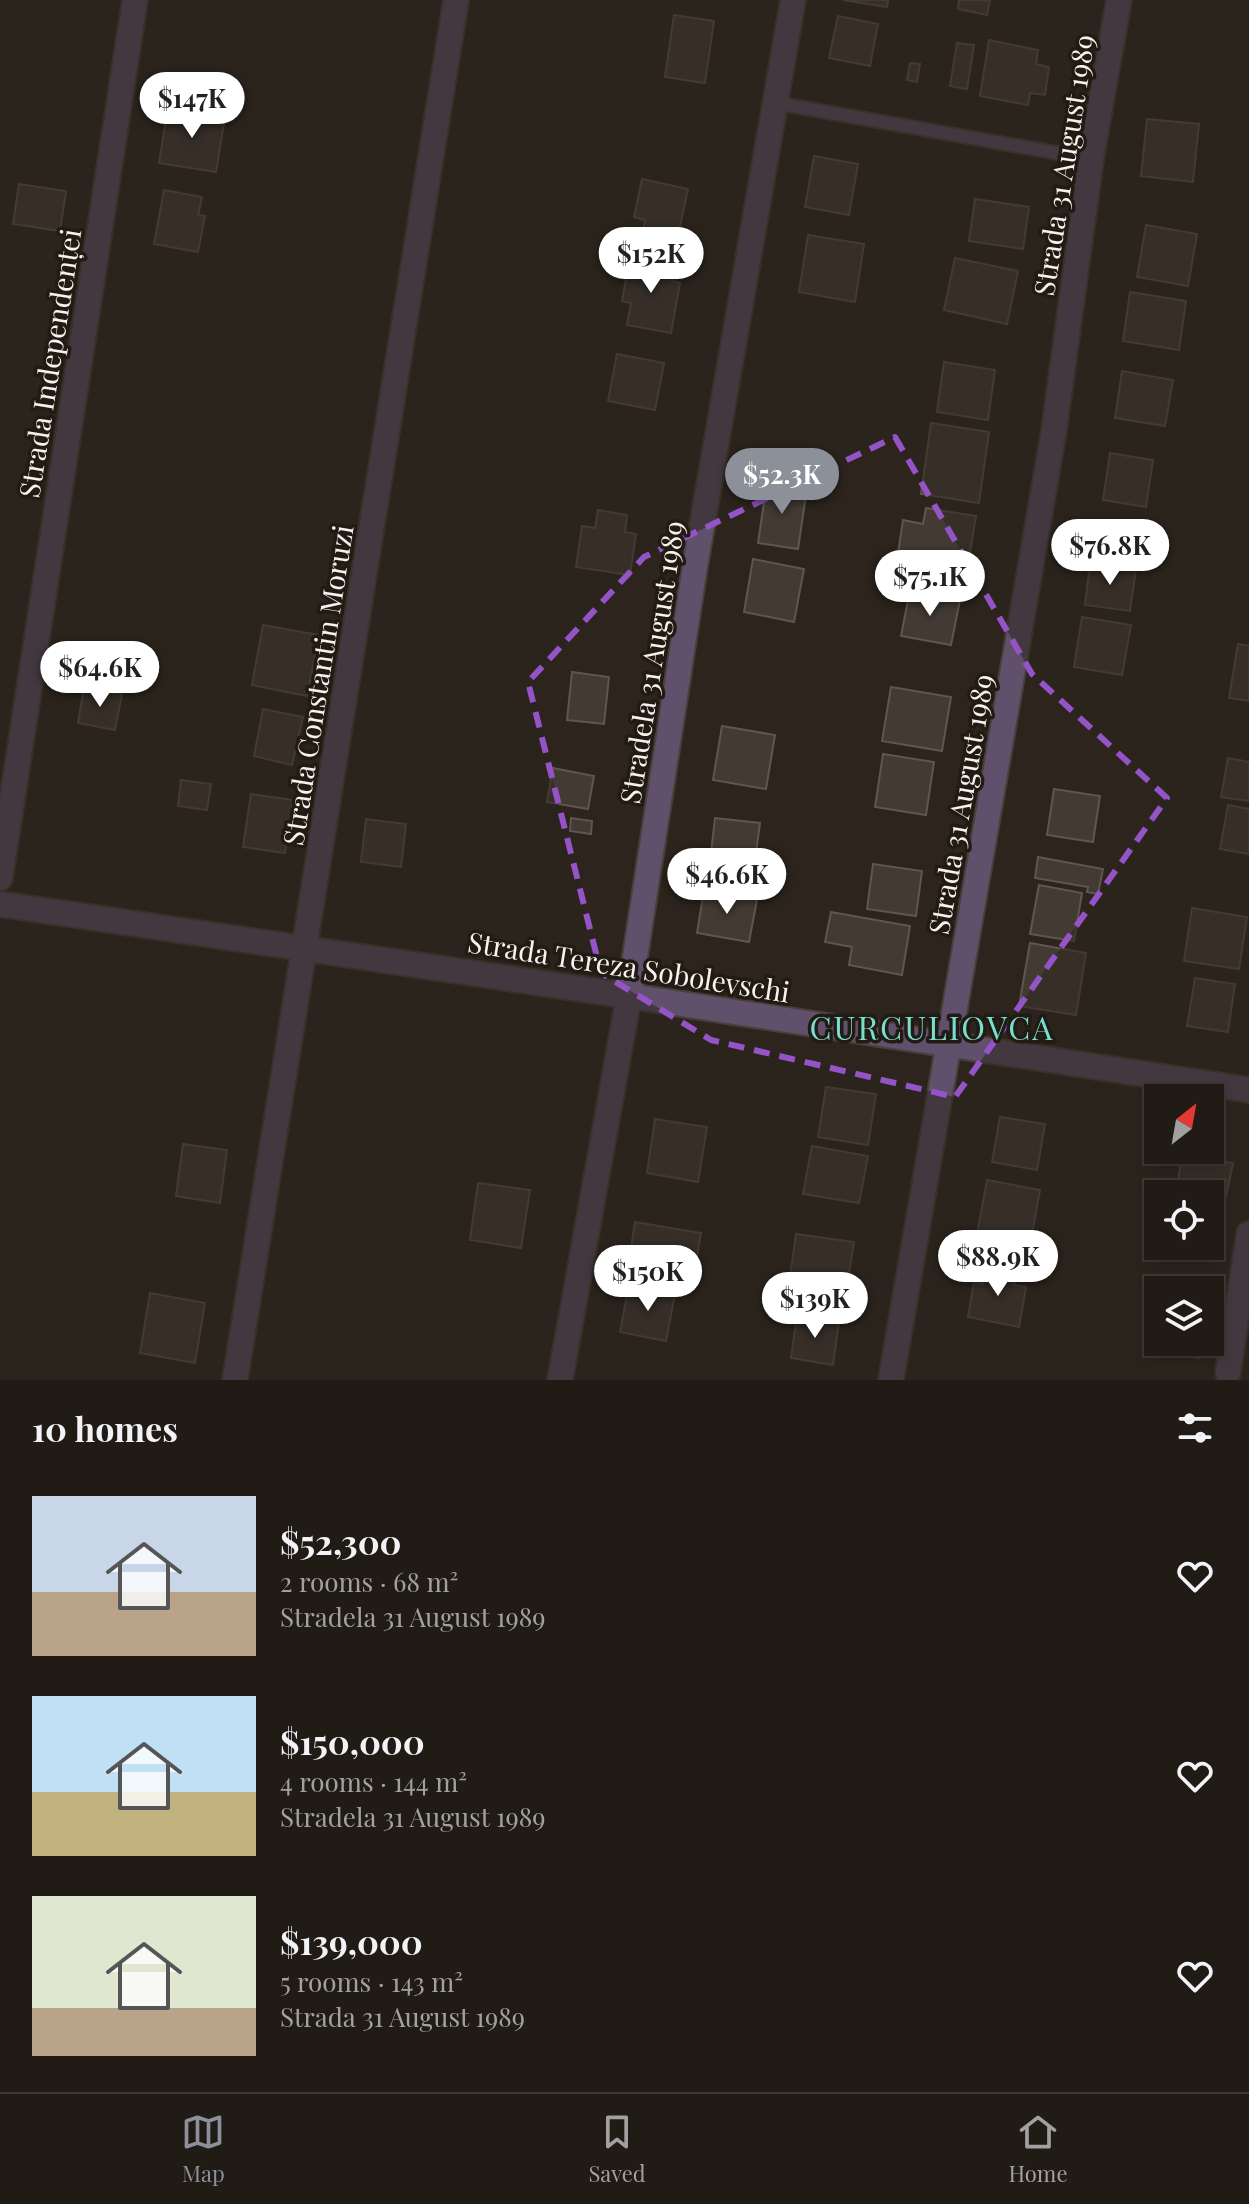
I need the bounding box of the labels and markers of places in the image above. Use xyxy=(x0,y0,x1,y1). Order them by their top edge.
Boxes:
pin: $147K xyxy=(136,72,248,140)
pin: $152K xyxy=(595,227,707,295)
pin: $52.3K xyxy=(717,448,847,516)
pin: $76.8K xyxy=(1045,519,1175,587)
pin: $75.1K xyxy=(865,550,995,618)
pin: $64.6K xyxy=(35,641,165,709)
pin: $46.6K xyxy=(662,848,792,916)
pin: $88.9K xyxy=(933,1230,1063,1298)
pin: $150K xyxy=(592,1245,704,1313)
pin: $139K xyxy=(759,1272,871,1340)

